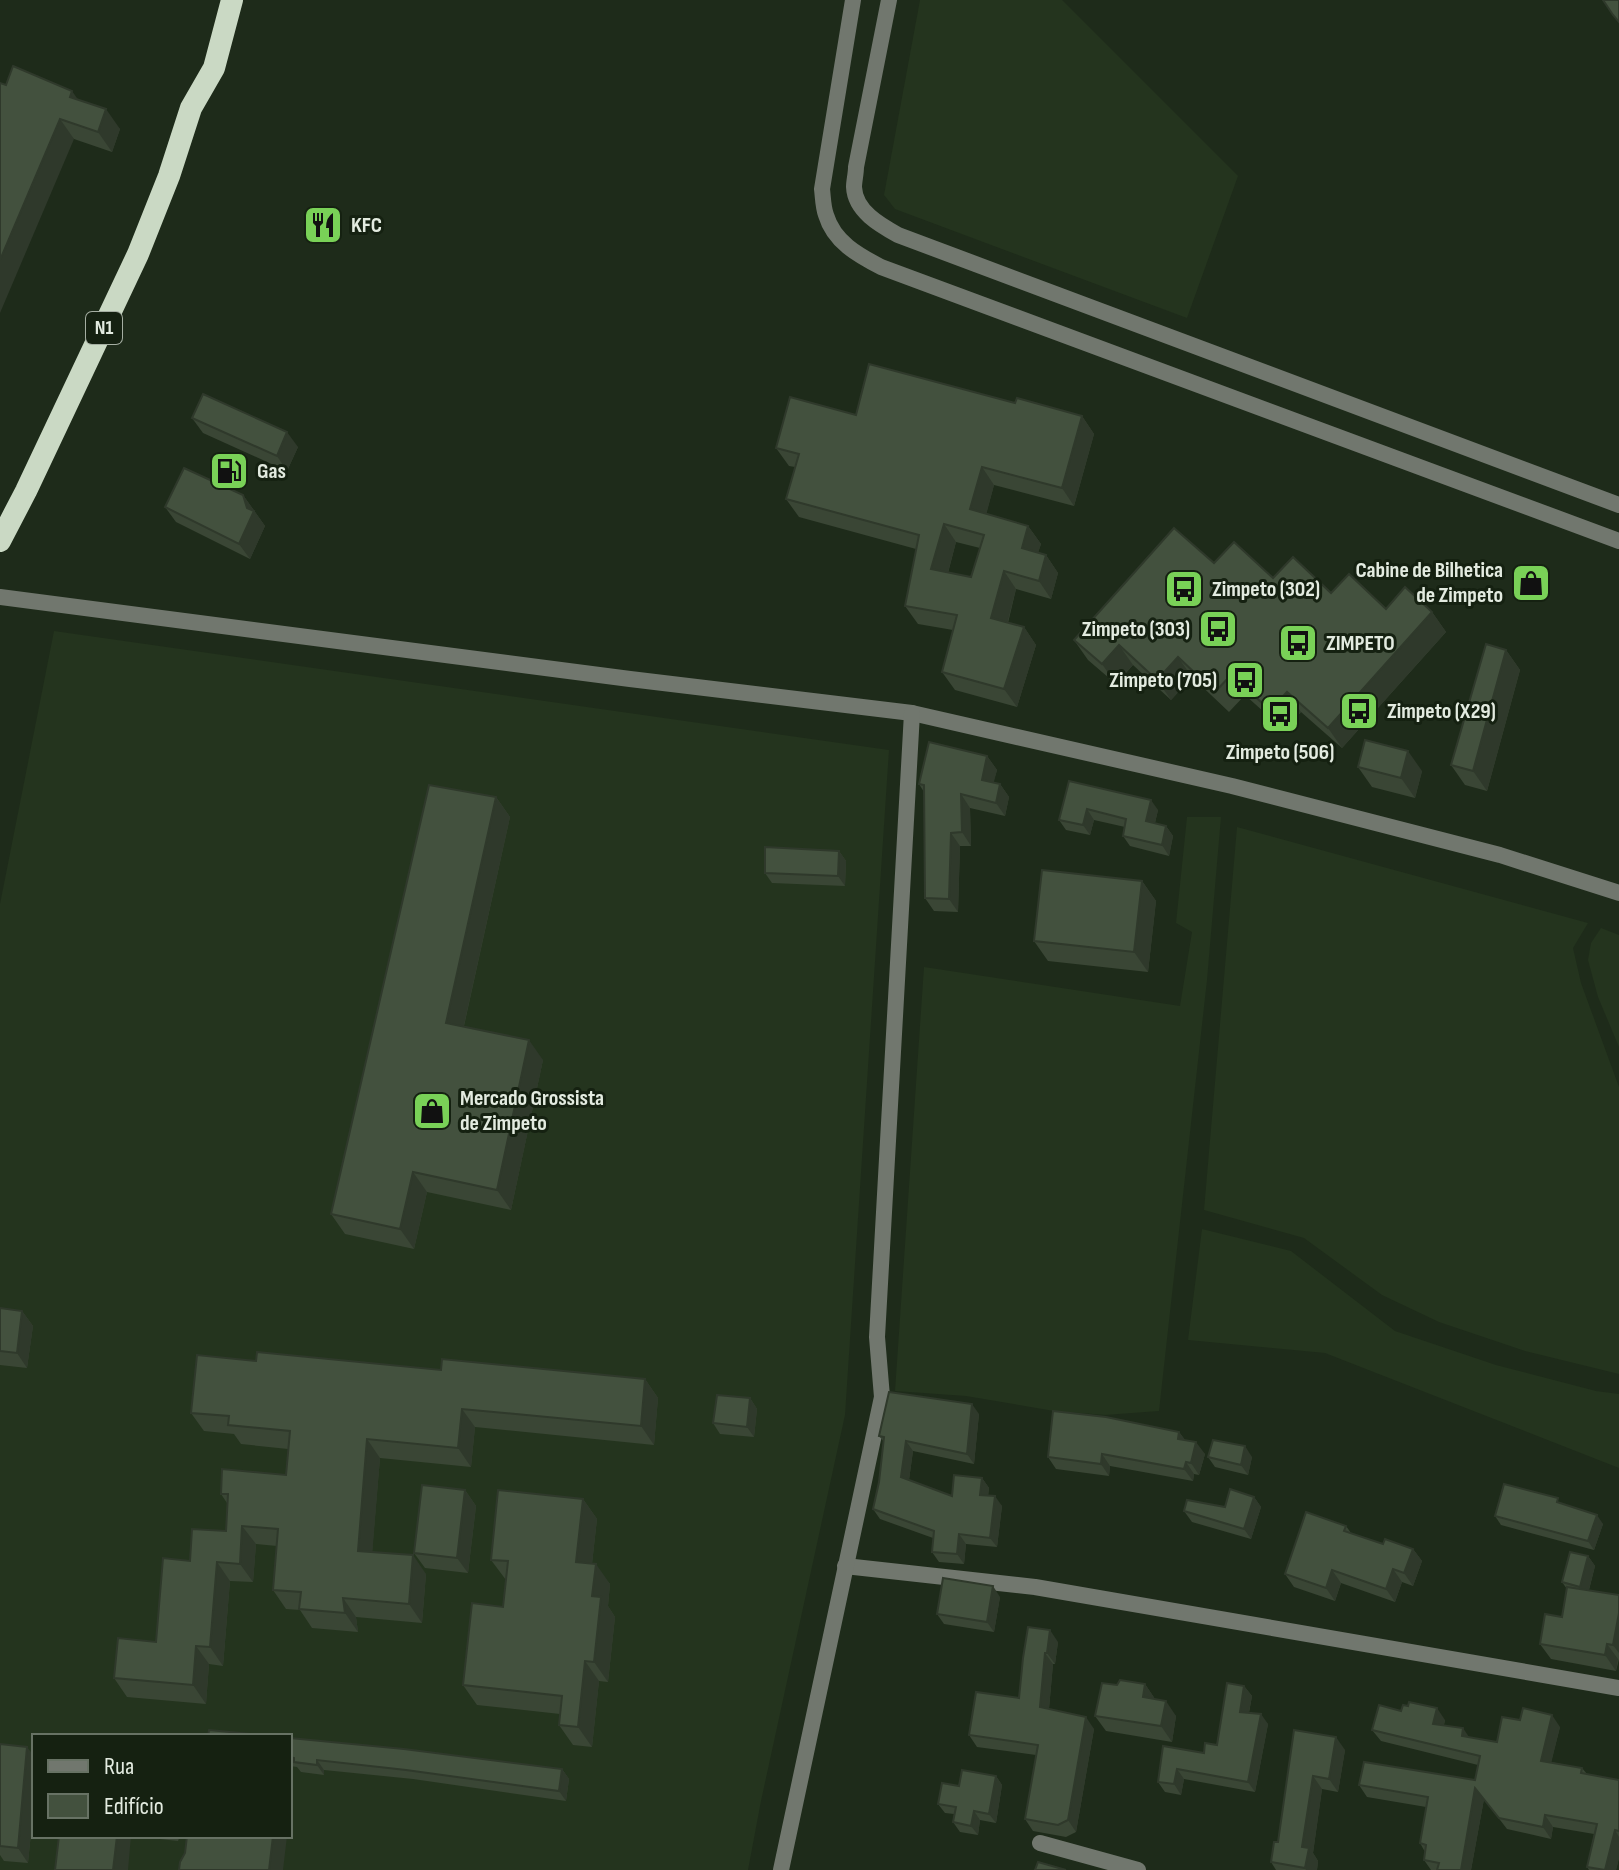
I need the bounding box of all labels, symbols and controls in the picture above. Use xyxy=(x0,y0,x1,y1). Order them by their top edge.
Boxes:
restaurant icon: KFC xyxy=(302,204,344,246)
place label: KFC xyxy=(351,212,382,239)
road number: N1 xyxy=(86,312,122,344)
fuel station icon: Gas xyxy=(208,450,250,492)
place label: Gas xyxy=(257,458,286,485)
place label: Cabine de Bilhetica de Zimpeto xyxy=(1356,557,1503,609)
shop icon: Cabine de Bilhetica de Zimpeto xyxy=(1510,562,1552,604)
bus stop icon: Zimpeto (302) xyxy=(1163,568,1205,610)
place label: Zimpeto (302) xyxy=(1212,576,1320,603)
bus stop icon: Zimpeto (303) xyxy=(1197,608,1239,650)
place label: Zimpeto (303) xyxy=(1082,616,1190,643)
bus stop icon: ZIMPETO xyxy=(1277,622,1319,664)
place label: ZIMPETO xyxy=(1326,630,1395,657)
bus stop icon: Zimpeto (705) xyxy=(1224,659,1266,701)
place label: Zimpeto (705) xyxy=(1109,667,1217,694)
bus stop icon: Zimpeto (X29) xyxy=(1338,690,1380,732)
bus stop icon: Zimpeto (506) xyxy=(1259,693,1301,735)
place label: Zimpeto (X29) xyxy=(1387,698,1496,725)
place label: Zimpeto (506) xyxy=(1226,739,1334,766)
place label: Mercado Grossista de Zimpeto xyxy=(460,1085,604,1137)
shop icon: Mercado Grossista de Zimpeto xyxy=(411,1090,453,1132)
legend xyxy=(32,1734,292,1838)
text: Rua xyxy=(104,1752,134,1781)
text: Edifício xyxy=(104,1792,164,1821)

